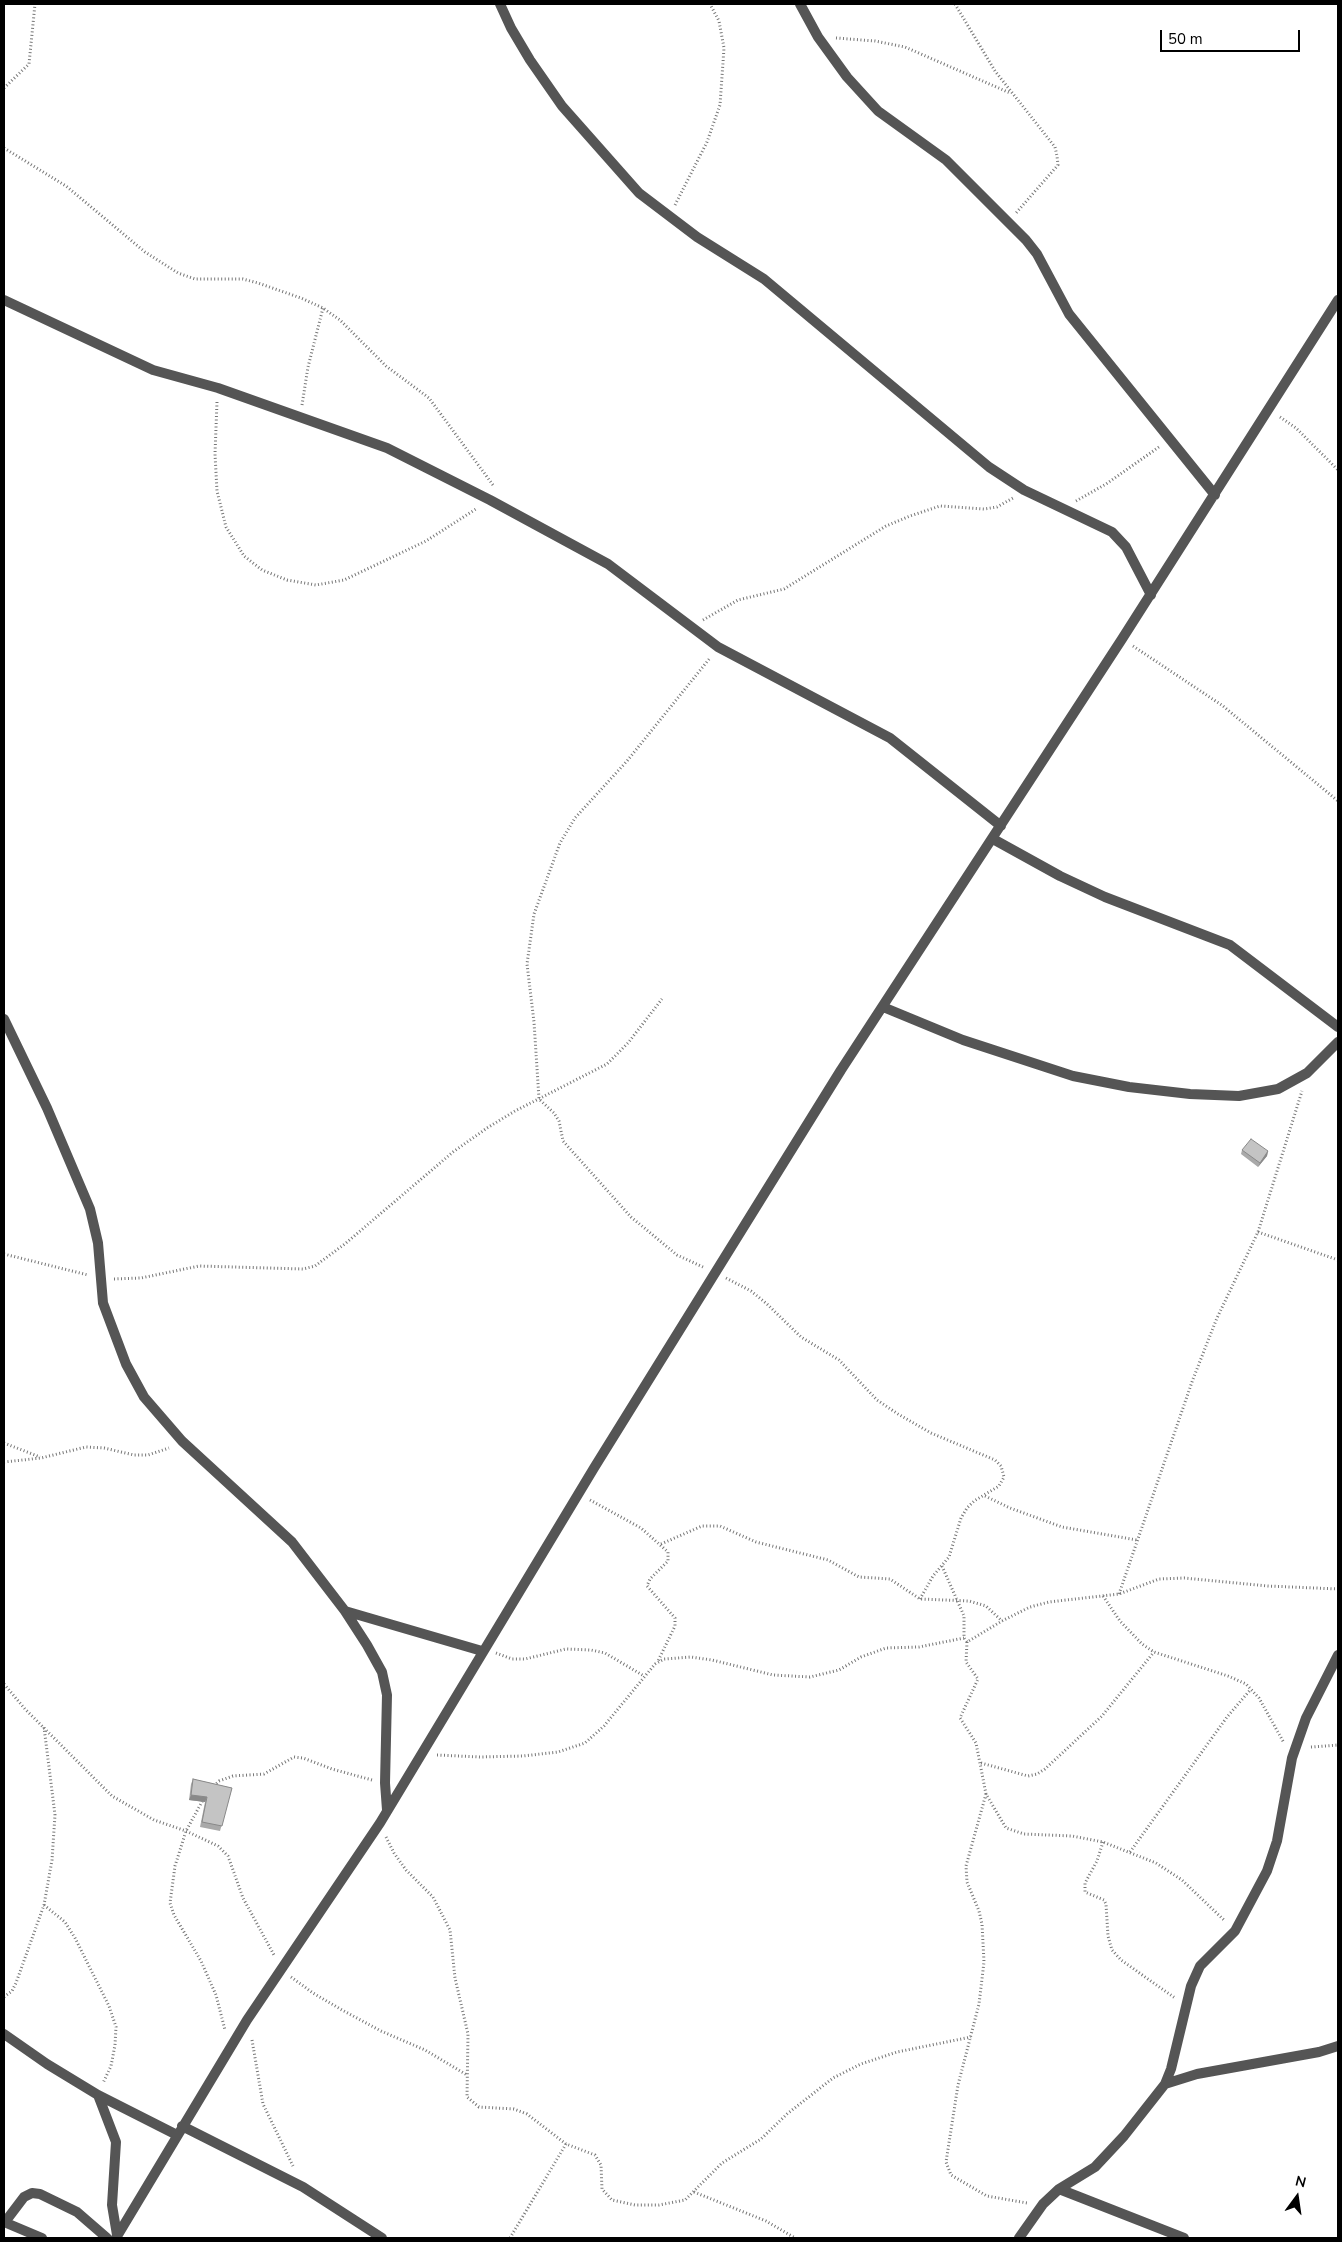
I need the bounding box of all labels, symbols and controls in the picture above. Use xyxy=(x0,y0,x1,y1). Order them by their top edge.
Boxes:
scale bar xyxy=(1162,20,1302,52)
text: 50 m xyxy=(1168,29,1203,49)
text: N xyxy=(1293,2171,1308,2192)
north arrow xyxy=(1272,2172,1322,2222)

